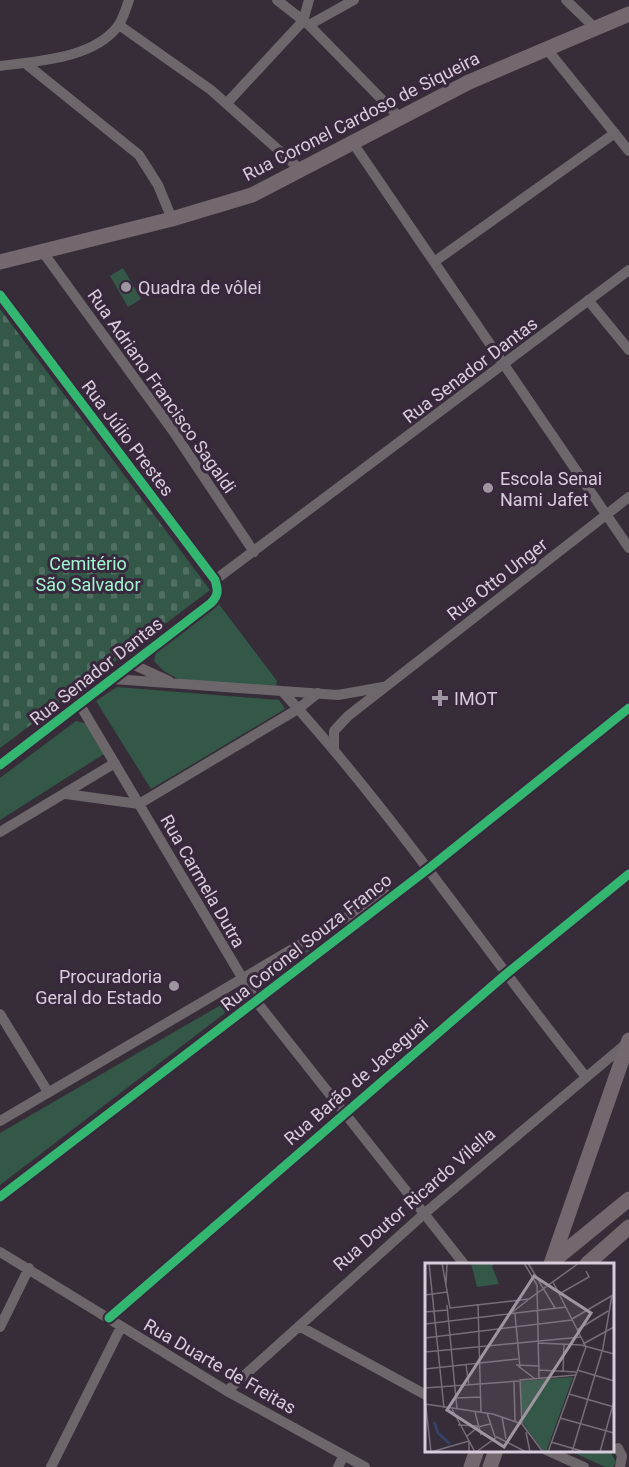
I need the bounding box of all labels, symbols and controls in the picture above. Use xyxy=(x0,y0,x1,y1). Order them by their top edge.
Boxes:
street label: Rua Coronel Cardoso de Siqueira xyxy=(239,47,483,185)
place label: Quadra de vôlei xyxy=(138,277,262,298)
marker: Quadra de vôlei xyxy=(119,280,133,294)
street label: Rua Adriano Francisco Sagaldi xyxy=(83,285,241,497)
street label: Rua Senador Dantas xyxy=(399,313,541,427)
street label: Rua Júlio Prestes xyxy=(78,376,178,500)
place label: Escola Senai Nami Jafet xyxy=(500,468,602,510)
marker: Escola Senai Nami Jafet xyxy=(481,481,495,495)
street label: Rua Otto Unger xyxy=(443,533,551,625)
park label: Cemitério São Salvador xyxy=(36,553,140,595)
street label: Rua Senador Dantas xyxy=(25,613,167,729)
place label: IMOT xyxy=(454,688,498,709)
marker: IMOT xyxy=(431,689,449,707)
street label: Rua Carmela Dutra xyxy=(156,811,250,951)
street label: Rua Coronel Souza Franco xyxy=(217,869,395,1015)
place label: Procuradoria Geral do Estado xyxy=(35,966,162,1008)
marker: Procuradoria Geral do Estado xyxy=(167,979,181,993)
street label: Rua Barão de Jaceguai xyxy=(280,1013,432,1149)
street label: Rua Doutor Ricardo Vilella xyxy=(329,1123,499,1275)
inset map xyxy=(425,1263,614,1452)
street label: Rua Duarte de Freitas xyxy=(140,1314,300,1418)

